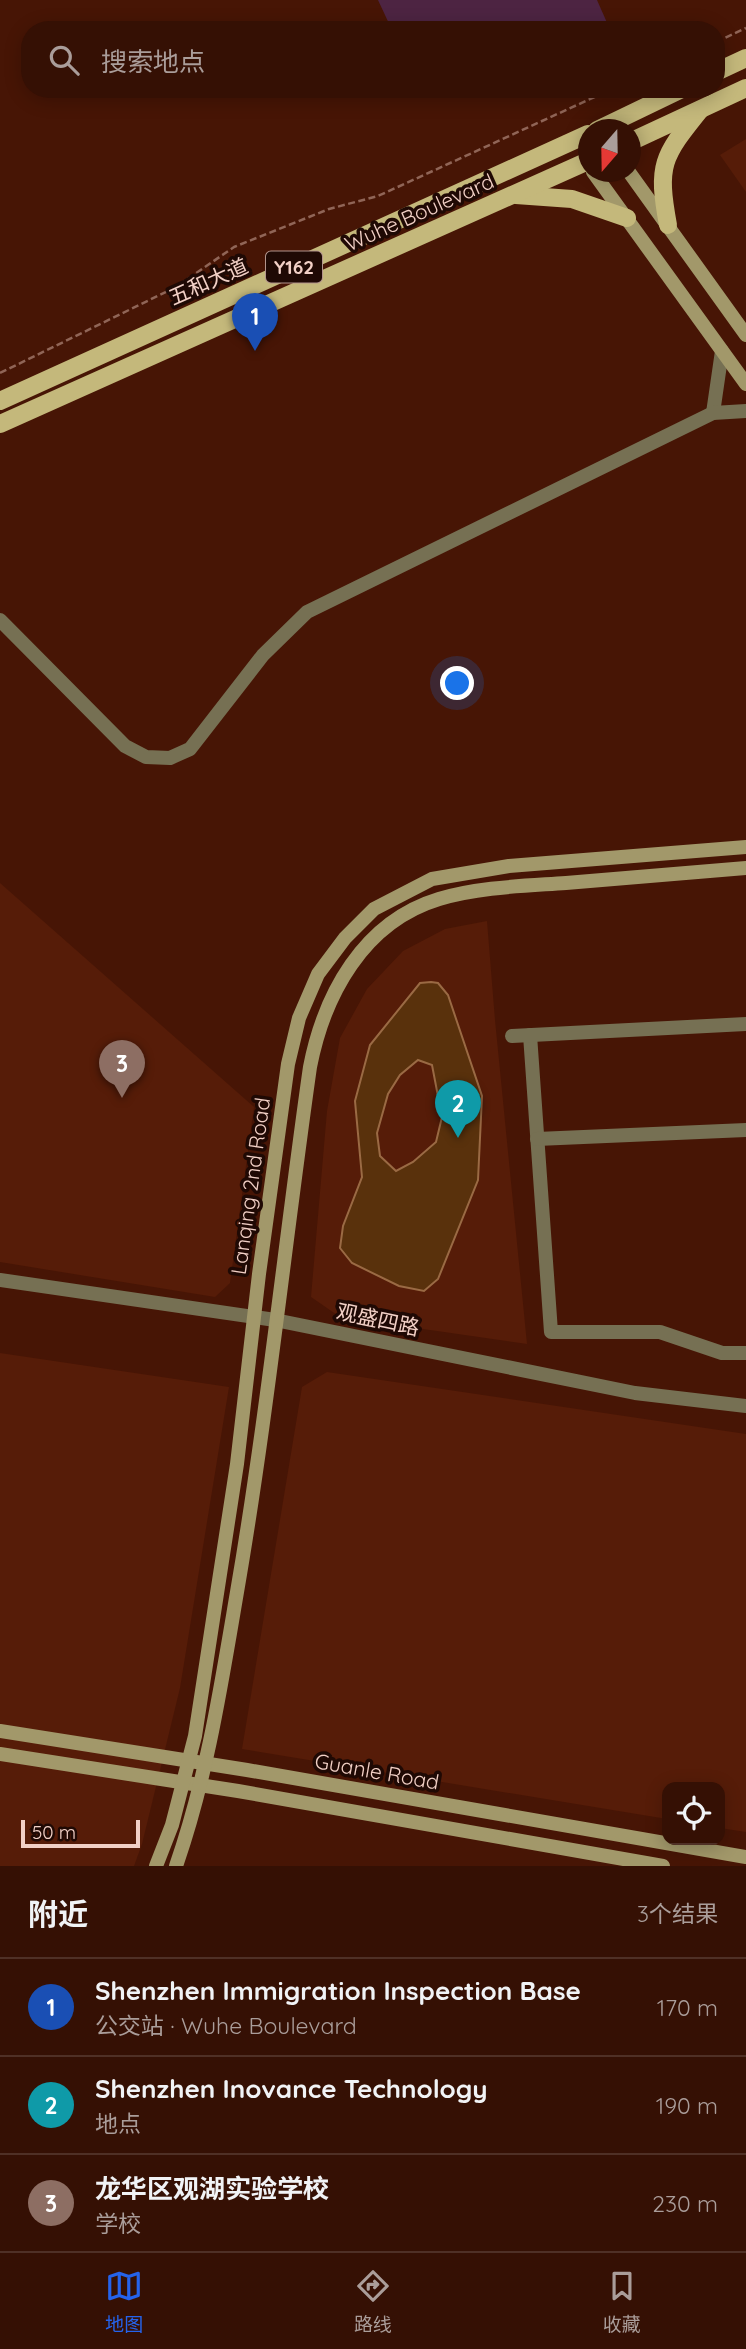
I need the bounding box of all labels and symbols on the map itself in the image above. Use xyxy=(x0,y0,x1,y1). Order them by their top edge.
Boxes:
north arrow xyxy=(578,119,641,182)
street label: Wuhe Boulevard xyxy=(340,168,498,256)
street label: 五和大道 xyxy=(164,252,252,310)
road number: Y162 xyxy=(266,252,322,282)
pin: 1 xyxy=(232,293,278,351)
your location xyxy=(440,666,474,700)
pin: 3 xyxy=(99,1040,145,1098)
pin: 2 xyxy=(435,1080,481,1138)
street label: Lanqing 2nd Road xyxy=(225,1096,275,1276)
street label: 观盛四路 xyxy=(334,1298,422,1340)
street label: Guanle Road xyxy=(313,1747,441,1795)
scale bar xyxy=(21,1817,140,1849)

